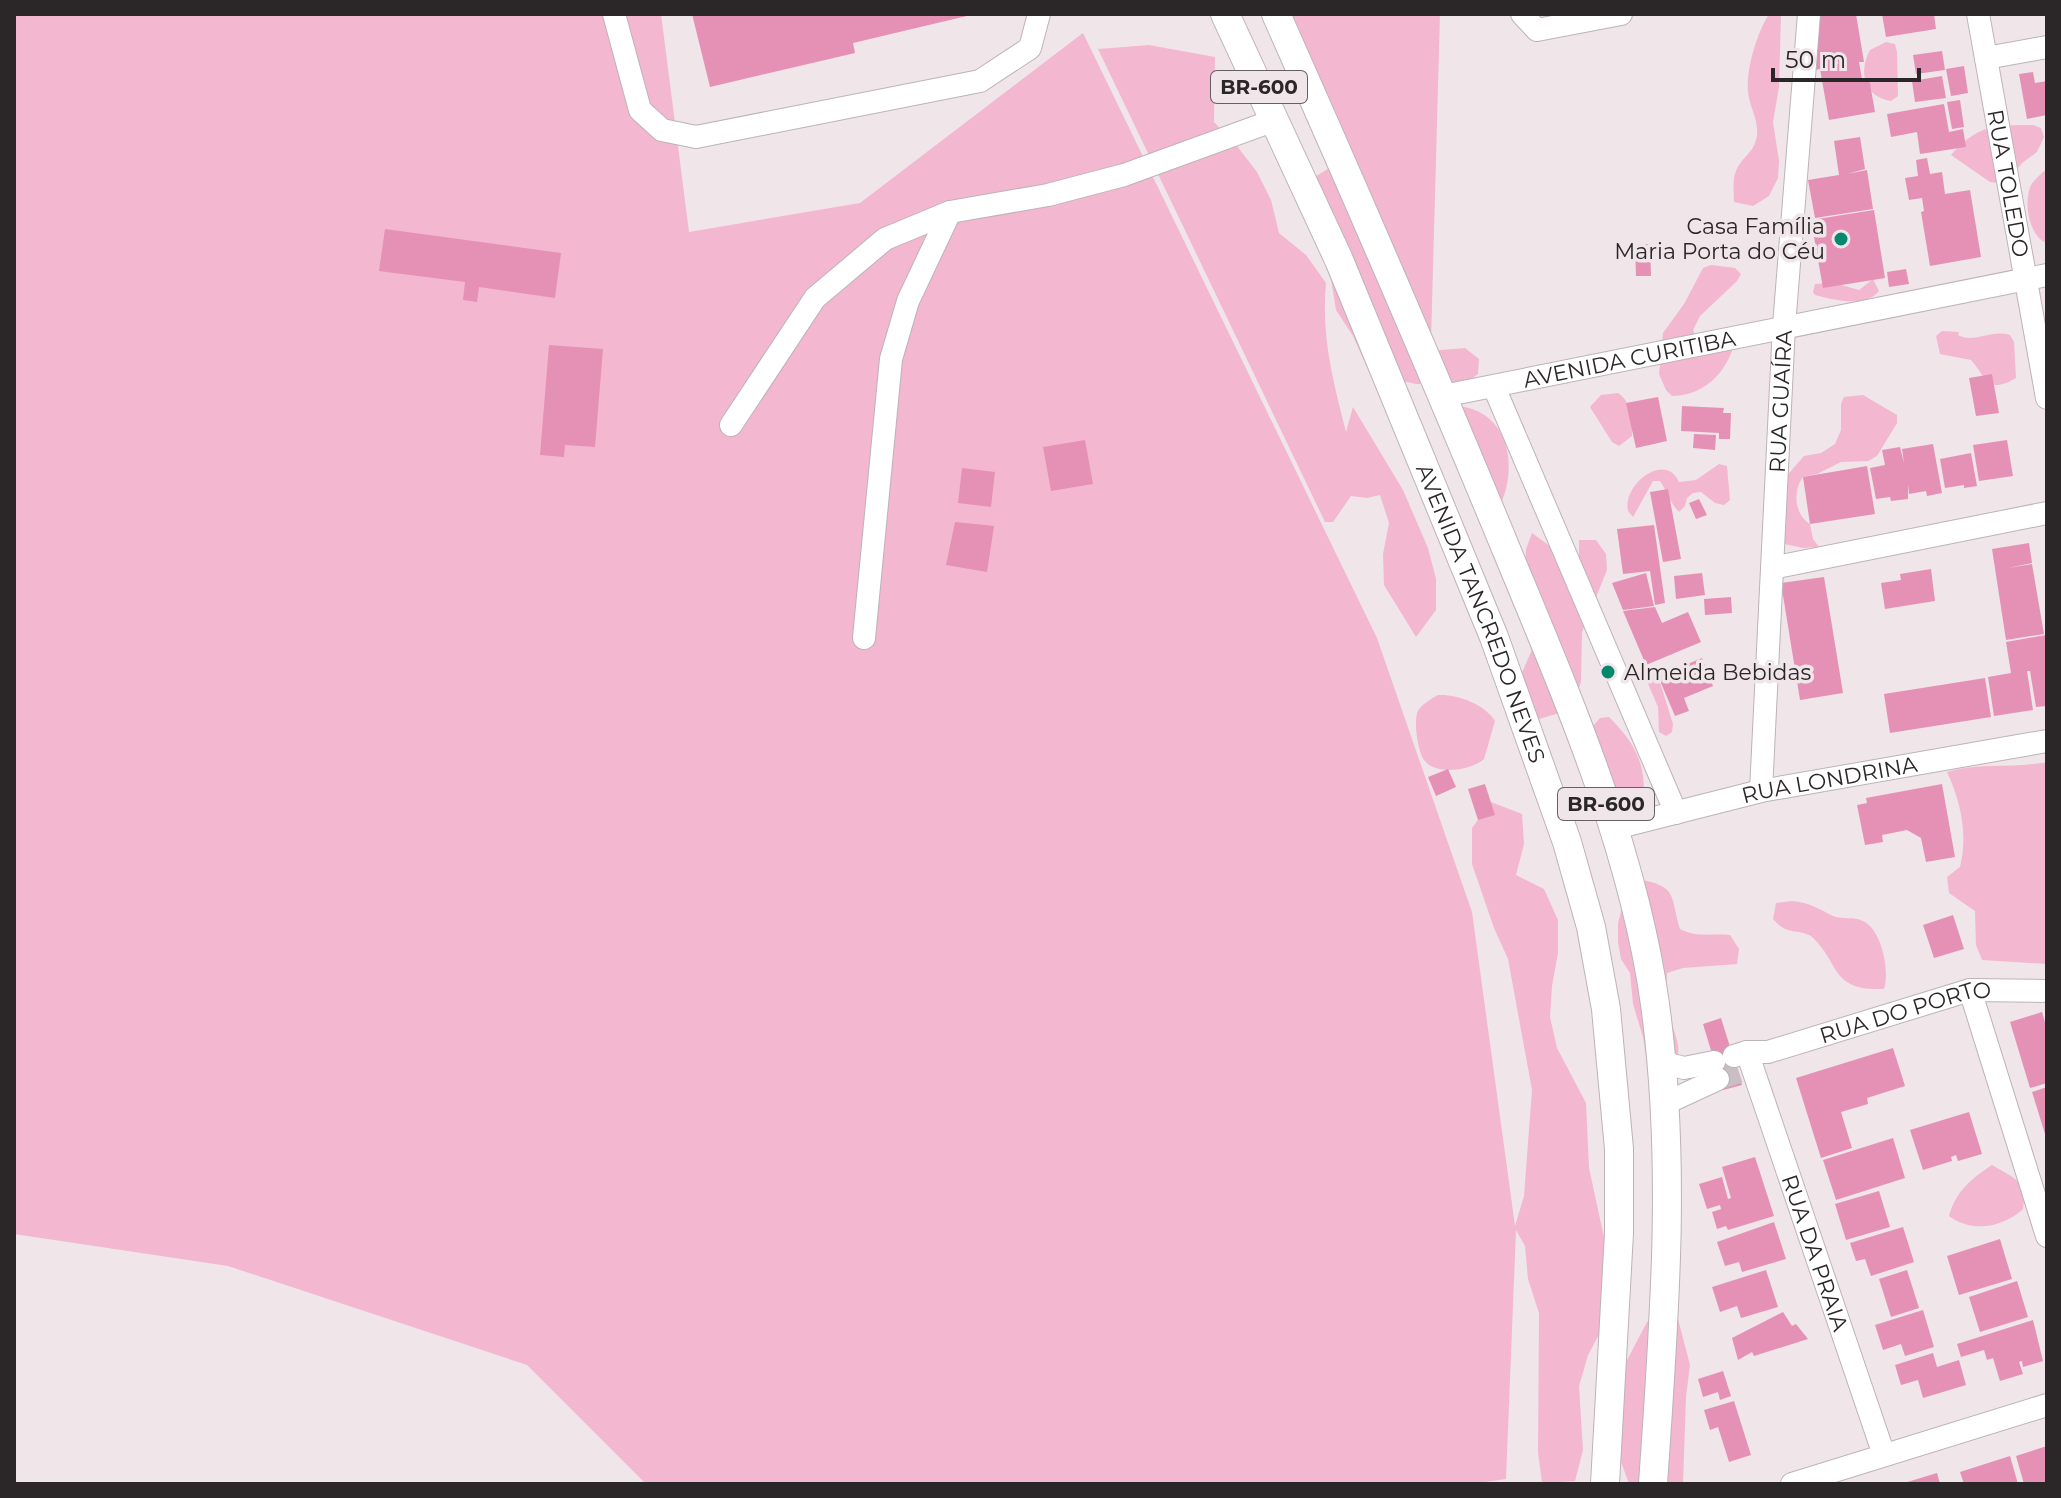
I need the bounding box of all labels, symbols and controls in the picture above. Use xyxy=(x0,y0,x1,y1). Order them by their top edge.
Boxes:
scale bar xyxy=(1773,32,1919,82)
text: 50 m xyxy=(1785,45,1846,74)
road number: BR-600 xyxy=(1211,71,1307,103)
street label: RUA TOLEDO xyxy=(1981,107,2034,259)
place label: Casa Família Maria Porta do Céu xyxy=(1614,213,1825,265)
marker: Casa Família Maria Porta do Céu xyxy=(1832,230,1850,248)
street label: AVENIDA CURITIBA xyxy=(1521,325,1738,394)
street label: RUA GUAÍRA xyxy=(1764,329,1798,473)
street label: AVENIDA TANCREDO NEVES xyxy=(1410,460,1551,767)
place label: Almeida Bebidas xyxy=(1624,659,1812,686)
marker: Almeida Bebidas xyxy=(1599,663,1617,681)
street label: RUA LONDRINA xyxy=(1739,751,1920,809)
road number: BR-600 xyxy=(1558,788,1654,820)
street label: RUA DO PORTO xyxy=(1816,977,1991,1049)
street label: RUA DA PRAIA xyxy=(1776,1171,1854,1335)

